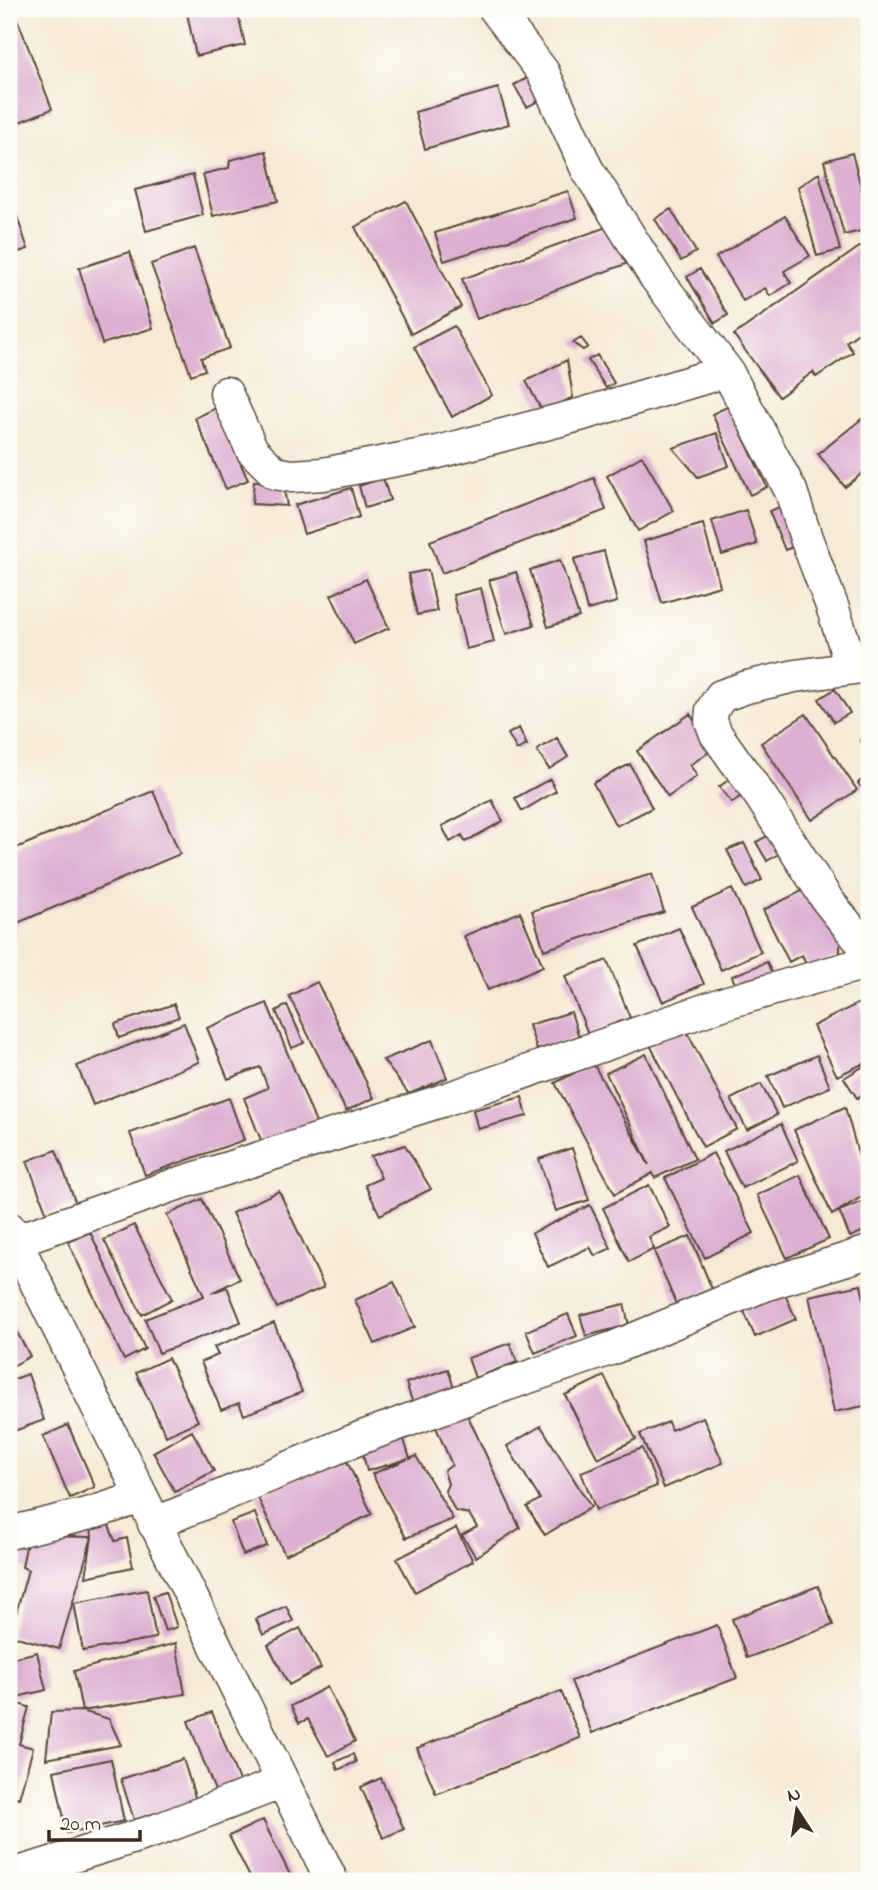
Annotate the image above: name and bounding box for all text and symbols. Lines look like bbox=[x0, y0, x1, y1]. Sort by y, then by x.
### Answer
north arrow bbox=[762, 1774, 832, 1844]
text: N bbox=[785, 1781, 803, 1810]
scale bar bbox=[49, 1799, 140, 1843]
text: 20 m bbox=[60, 1810, 101, 1840]

